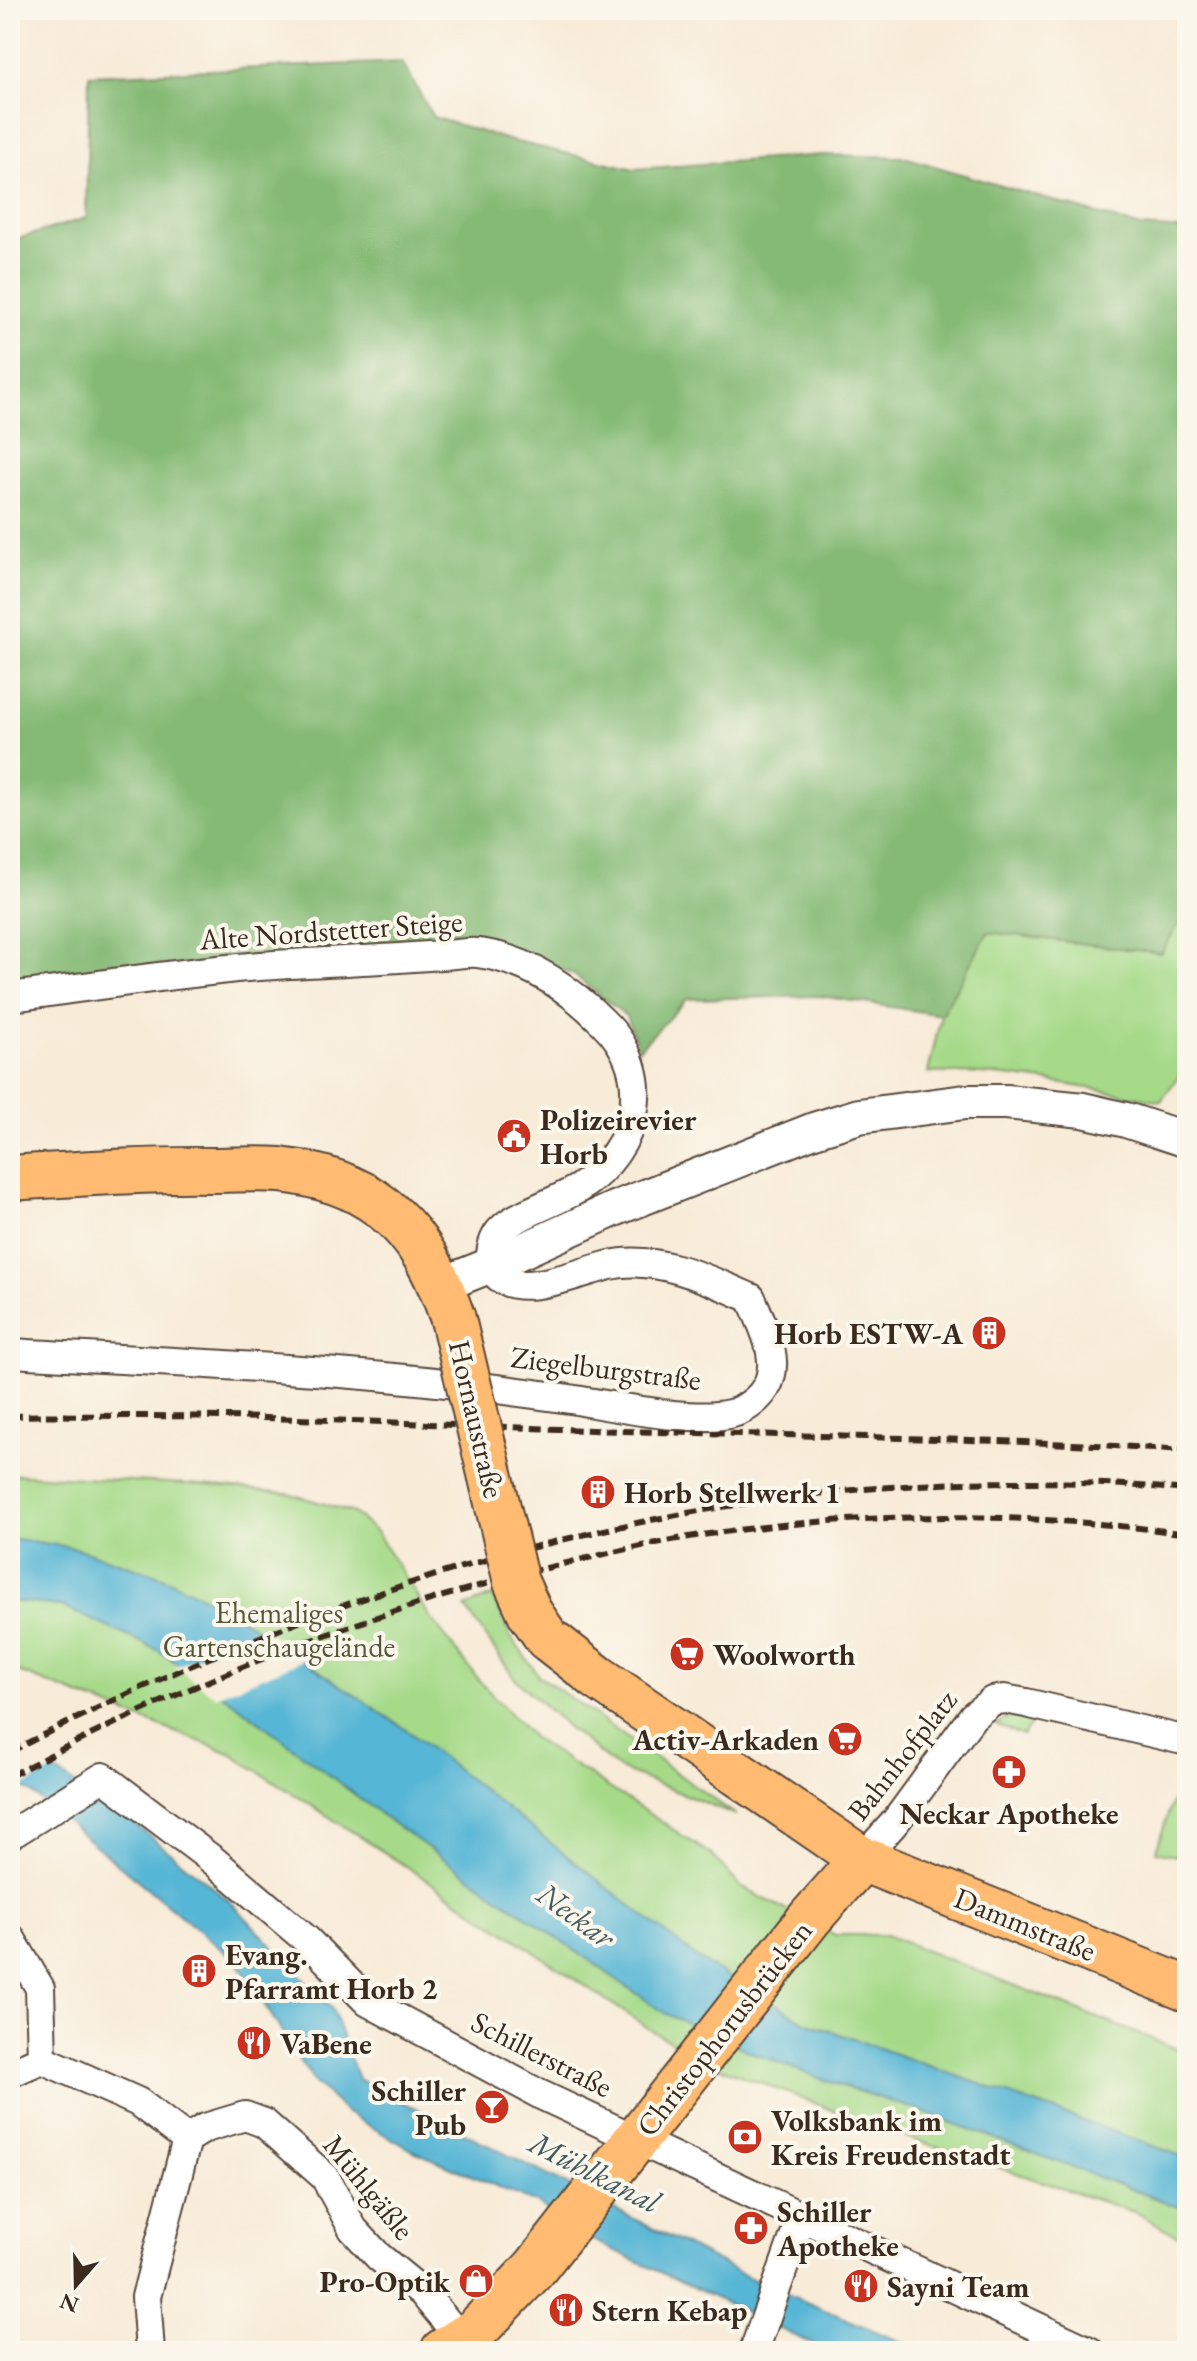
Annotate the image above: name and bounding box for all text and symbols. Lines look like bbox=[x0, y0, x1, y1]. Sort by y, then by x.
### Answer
street label: Alte Nordstetter Steige bbox=[197, 901, 464, 959]
place label: Polizeirevier Horb bbox=[540, 1100, 697, 1173]
public building icon: Polizeirevier Horb bbox=[495, 1117, 533, 1155]
place label: Horb ESTW-A bbox=[774, 1314, 963, 1353]
building icon: Horb ESTW-A bbox=[970, 1314, 1008, 1352]
street label: Hornaustraße bbox=[440, 1336, 514, 1502]
street label: Ziegelburgstraße bbox=[509, 1337, 703, 1399]
building icon: Horb Stellwerk 1 bbox=[579, 1473, 617, 1511]
place label: Horb Stellwerk 1 bbox=[624, 1473, 840, 1512]
park label: Ehemaliges Gartenschaugelände bbox=[163, 1593, 395, 1666]
supermarket icon: Woolworth bbox=[668, 1635, 706, 1673]
place label: Woolworth bbox=[713, 1635, 856, 1674]
street label: Bahnhofplatz bbox=[839, 1681, 966, 1828]
place label: Activ-Arkaden bbox=[631, 1720, 819, 1759]
supermarket icon: Activ-Arkaden bbox=[826, 1720, 864, 1758]
pharmacy icon: Neckar Apotheke bbox=[990, 1753, 1028, 1791]
place label: Neckar Apotheke bbox=[900, 1794, 1118, 1833]
water label: Neckar bbox=[528, 1872, 625, 1959]
street label: Dammstraße bbox=[949, 1878, 1101, 1970]
street label: Christophorusbrücken bbox=[627, 1912, 821, 2144]
place label: Evang. Pfarramt Horb 2 bbox=[225, 1935, 438, 2008]
building icon: Evang. Pfarramt Horb 2 bbox=[180, 1952, 218, 1990]
street label: Schillerstraße bbox=[465, 2002, 619, 2106]
restaurant icon: VaBene bbox=[235, 2024, 273, 2062]
place label: VaBene bbox=[280, 2024, 372, 2063]
place label: Schiller Pub bbox=[372, 2071, 467, 2144]
bar icon: Schiller Pub bbox=[473, 2088, 511, 2126]
place label: Volksbank im Kreis Freudenstadt bbox=[771, 2101, 1011, 2174]
bank icon: Volksbank im Kreis Freudenstadt bbox=[726, 2118, 764, 2156]
water label: Mühlkanal bbox=[521, 2120, 668, 2223]
street label: Mühlgäßle bbox=[315, 2126, 423, 2248]
place label: Schiller Apotheke bbox=[776, 2192, 899, 2265]
pharmacy icon: Schiller Apotheke bbox=[732, 2209, 770, 2247]
north arrow bbox=[36, 2245, 116, 2325]
place label: Pro-Optik bbox=[320, 2262, 451, 2301]
shop icon: Pro-Optik bbox=[457, 2262, 495, 2300]
restaurant icon: Sayni Team bbox=[842, 2267, 880, 2305]
place label: Sayni Team bbox=[887, 2267, 1029, 2306]
text: N bbox=[56, 2287, 83, 2320]
restaurant icon: Stern Kebap bbox=[547, 2291, 585, 2329]
place label: Stern Kebap bbox=[592, 2291, 747, 2330]

